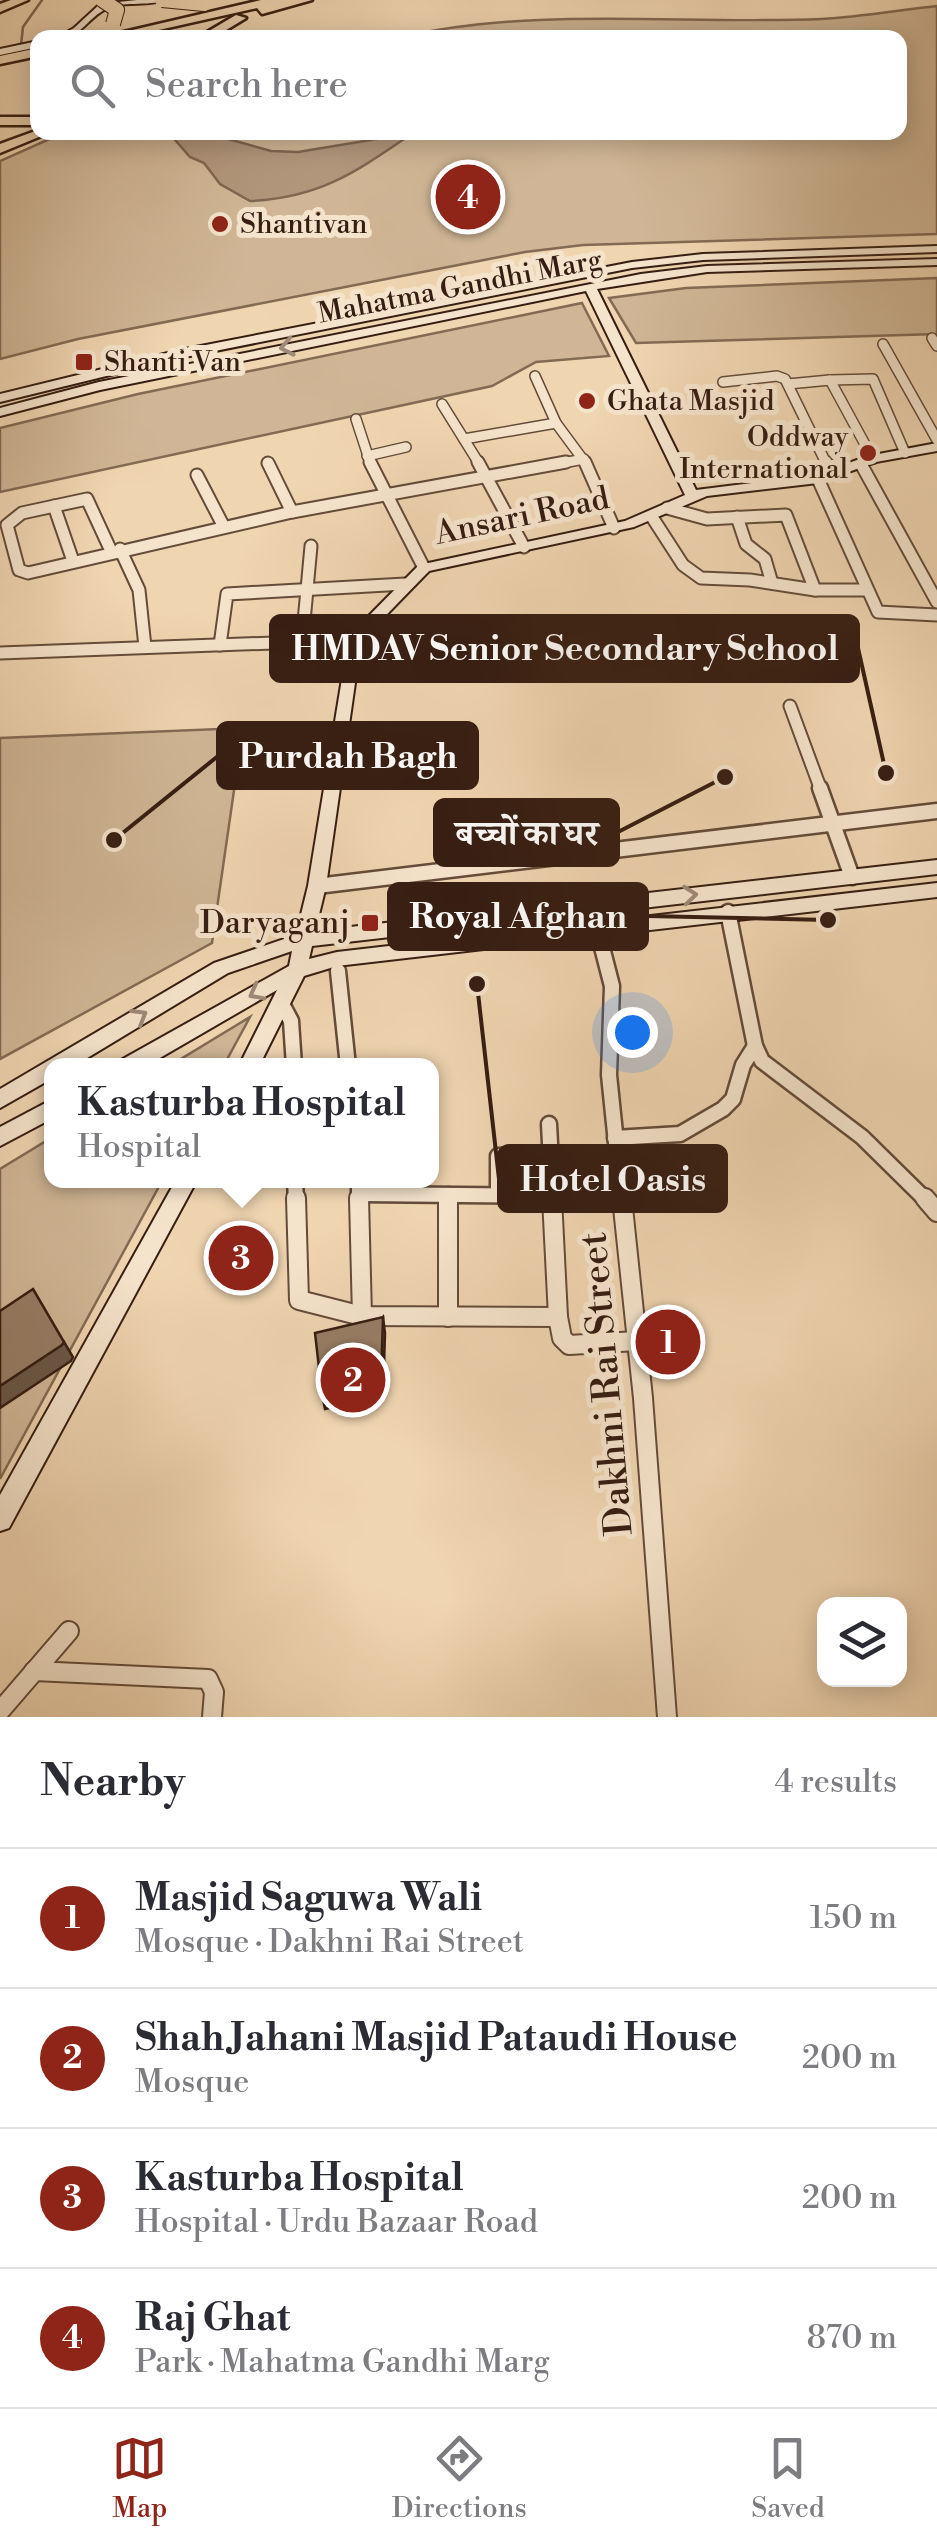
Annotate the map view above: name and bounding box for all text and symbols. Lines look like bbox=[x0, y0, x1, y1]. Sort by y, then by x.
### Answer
search box bbox=[30, 30, 907, 140]
icon: search bbox=[65, 58, 120, 113]
text: Search here bbox=[145, 62, 348, 109]
pin: 4 bbox=[436, 160, 500, 234]
place label: Shantivan bbox=[240, 207, 368, 242]
marker: Shantivan bbox=[209, 213, 231, 235]
street label: Mahatma Gandhi Marg bbox=[315, 242, 605, 332]
one-way arrow bbox=[279, 336, 296, 357]
place label: Shanti Van bbox=[104, 345, 241, 380]
marker: Shanti Van bbox=[73, 351, 95, 373]
place label: Ghata Masjid bbox=[607, 384, 774, 419]
marker: Ghata Masjid bbox=[576, 390, 598, 412]
place label: Oddway International bbox=[679, 420, 848, 487]
marker: Oddway International bbox=[857, 442, 879, 464]
street label: Ansari Road bbox=[430, 478, 613, 554]
callout: HMDAV Senior Secondary School bbox=[271, 616, 858, 681]
text: HMDAV Senior Secondary School bbox=[291, 628, 839, 671]
callout: Purdah Bagh bbox=[218, 723, 477, 788]
text: Purdah Bagh bbox=[239, 736, 458, 779]
callout: बच्चों का घर bbox=[435, 800, 618, 865]
text: बच्चों का घर bbox=[452, 813, 601, 856]
callout: Royal Afghan bbox=[389, 884, 647, 949]
one-way arrow bbox=[682, 885, 698, 906]
text: Royal Afghan bbox=[409, 896, 627, 939]
place label: Daryaganj bbox=[200, 903, 350, 943]
marker: Daryaganj bbox=[359, 912, 381, 934]
one-way arrow bbox=[248, 980, 266, 1000]
your location bbox=[607, 1007, 658, 1058]
one-way arrow bbox=[129, 1009, 147, 1028]
popup bbox=[44, 1058, 439, 1188]
text: Kasturba Hospital bbox=[77, 1080, 406, 1127]
text: Hospital bbox=[77, 1127, 201, 1167]
callout: Hotel Oasis bbox=[499, 1146, 726, 1211]
text: Hotel Oasis bbox=[520, 1159, 706, 1202]
pin: 3 bbox=[208, 1220, 274, 1296]
street label: Dakhni Rai Street bbox=[570, 1230, 644, 1538]
pin: 1 bbox=[636, 1304, 700, 1380]
pin: 2 bbox=[320, 1342, 386, 1418]
map controls bbox=[817, 1597, 907, 1687]
button: layers bbox=[817, 1597, 907, 1687]
text: Nearby bbox=[40, 1756, 185, 1809]
text: 4 results bbox=[775, 1762, 897, 1802]
text: Masjid Saguwa Wali bbox=[135, 1875, 482, 1922]
text: 1 bbox=[65, 1898, 80, 1938]
text: 150 m bbox=[810, 1898, 897, 1938]
text: Mosque · Dakhni Rai Street bbox=[135, 1922, 524, 1962]
text: Shah Jahani Masjid Pataudi House bbox=[135, 2015, 737, 2062]
text: 2 bbox=[62, 2038, 83, 2078]
text: 200 m bbox=[802, 2038, 897, 2078]
text: Mosque bbox=[135, 2062, 249, 2102]
text: Kasturba Hospital bbox=[135, 2155, 464, 2202]
text: 3 bbox=[63, 2178, 82, 2218]
text: 200 m bbox=[802, 2178, 897, 2218]
text: Hospital · Urdu Bazaar Road bbox=[135, 2202, 538, 2242]
text: Raj Ghat bbox=[135, 2295, 290, 2342]
text: 4 bbox=[62, 2318, 83, 2358]
text: 870 m bbox=[807, 2318, 897, 2358]
text: Park · Mahatma Gandhi Marg bbox=[135, 2342, 550, 2382]
tab: Map bbox=[112, 2431, 167, 2526]
tab: Directions bbox=[392, 2431, 527, 2526]
tab: Saved bbox=[751, 2431, 825, 2526]

